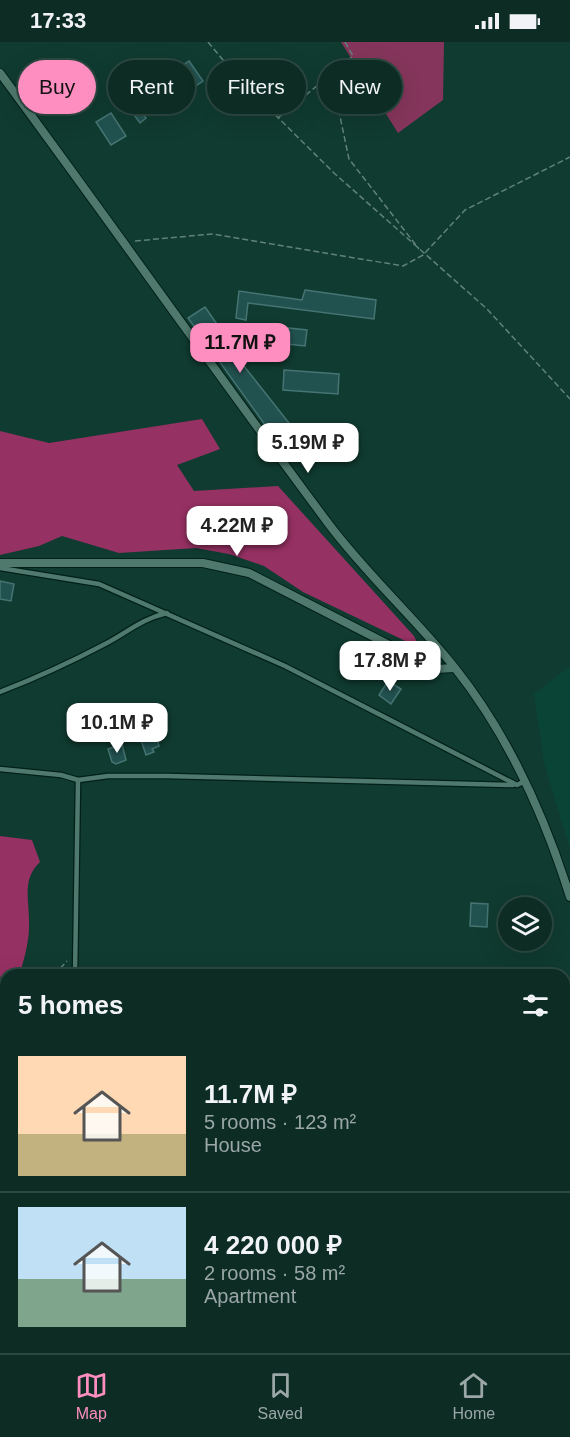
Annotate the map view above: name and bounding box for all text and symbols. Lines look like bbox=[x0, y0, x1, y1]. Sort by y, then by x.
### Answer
text: 17:33 bbox=[30, 8, 86, 33]
chip: Buy bbox=[18, 60, 96, 114]
chip: Rent bbox=[108, 60, 195, 114]
chip: Filters bbox=[207, 60, 306, 114]
chip: New bbox=[318, 60, 402, 114]
pin: 11.7M ₽ bbox=[185, 323, 295, 374]
text: 11.7M ₽ bbox=[204, 331, 276, 353]
pin: 5.19M ₽ bbox=[253, 423, 363, 474]
text: 5.19M ₽ bbox=[272, 431, 344, 453]
pin: 4.22M ₽ bbox=[182, 506, 292, 557]
text: 4.22M ₽ bbox=[201, 514, 273, 536]
pin: 17.8M ₽ bbox=[335, 641, 445, 692]
text: 17.8M ₽ bbox=[354, 649, 426, 671]
pin: 10.1M ₽ bbox=[62, 703, 172, 754]
text: 10.1M ₽ bbox=[81, 711, 153, 733]
map controls bbox=[498, 897, 552, 951]
button: layers bbox=[498, 897, 552, 951]
icon: filters bbox=[519, 989, 552, 1022]
text: 5 homes bbox=[18, 990, 124, 1020]
text: 11.7M ₽ bbox=[204, 1079, 297, 1109]
icon: home bbox=[66, 1080, 138, 1152]
text: 5 rooms · 123 m² bbox=[204, 1111, 356, 1133]
text: House bbox=[204, 1134, 262, 1156]
text: 4 220 000 ₽ bbox=[204, 1230, 342, 1260]
icon: home bbox=[66, 1231, 138, 1303]
text: 2 rooms · 58 m² bbox=[204, 1262, 345, 1284]
text: Apartment bbox=[204, 1285, 296, 1307]
tab: Map bbox=[75, 1369, 108, 1423]
tab: Saved bbox=[257, 1369, 303, 1423]
tab: Home bbox=[452, 1369, 495, 1423]

